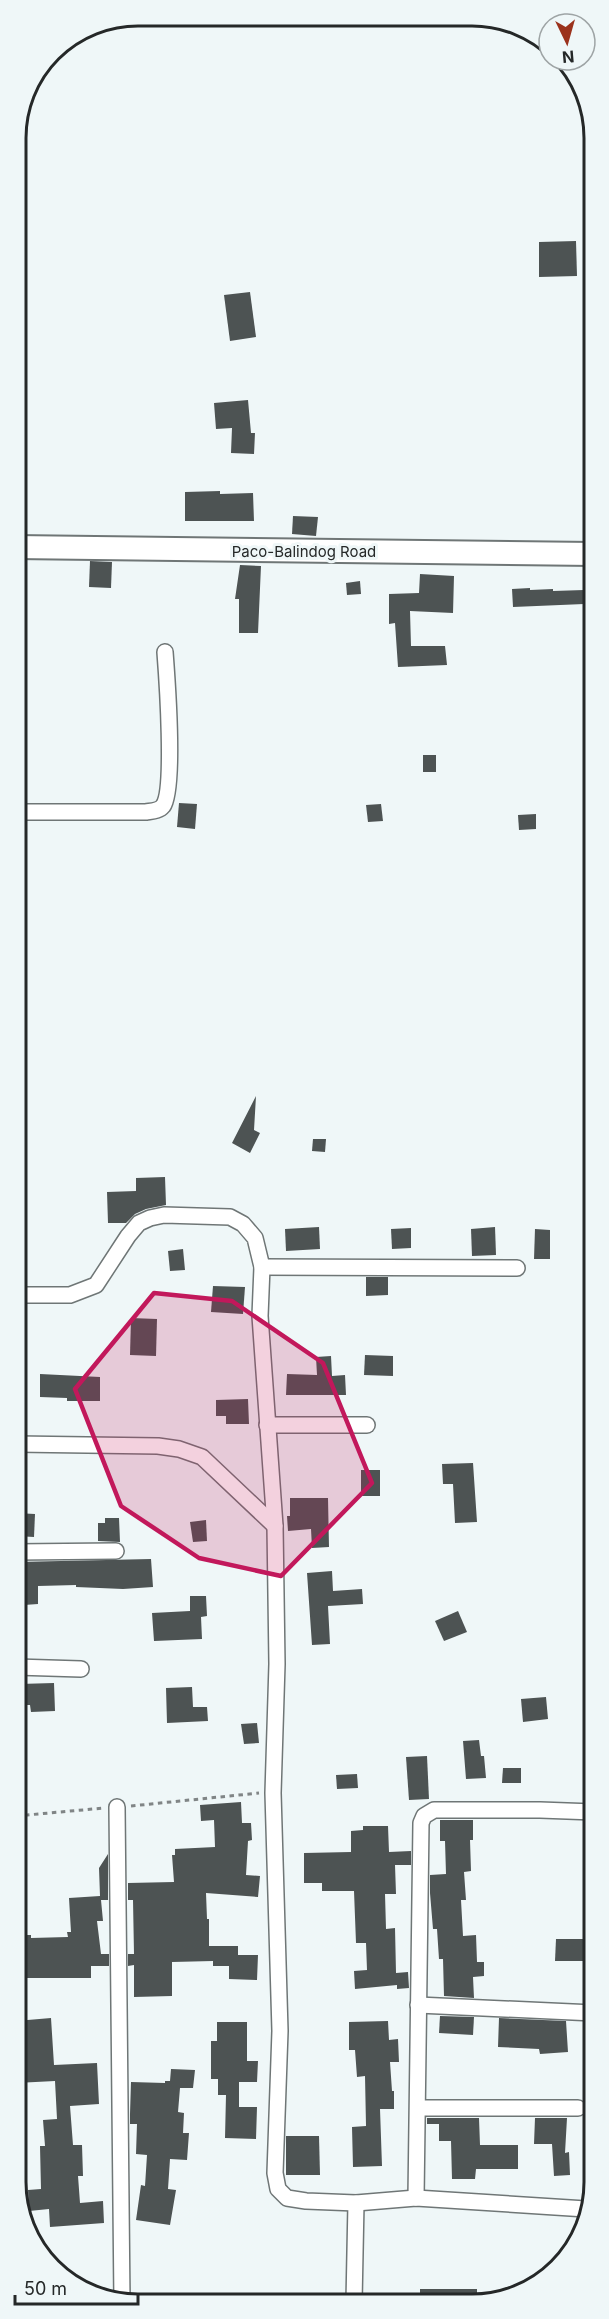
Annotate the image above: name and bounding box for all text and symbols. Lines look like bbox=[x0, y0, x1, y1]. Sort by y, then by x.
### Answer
north arrow bbox=[537, 12, 597, 72]
text: N bbox=[561, 46, 575, 67]
street label: Paco-Balindog Road bbox=[232, 542, 376, 561]
scale bar bbox=[15, 2268, 138, 2306]
text: 50 m bbox=[24, 2278, 67, 2299]

